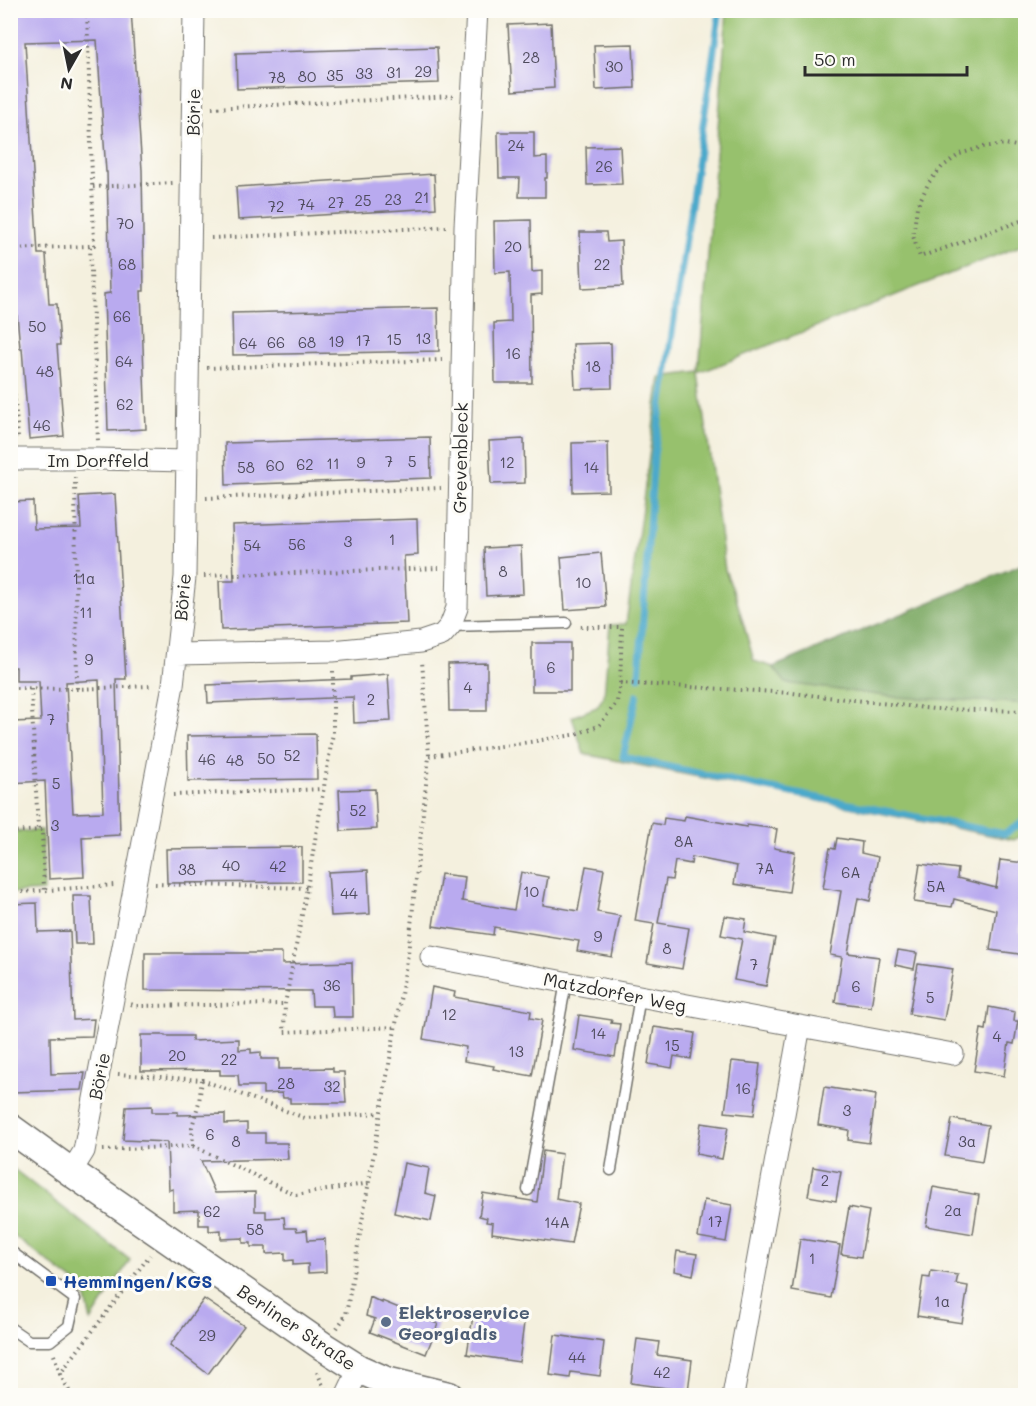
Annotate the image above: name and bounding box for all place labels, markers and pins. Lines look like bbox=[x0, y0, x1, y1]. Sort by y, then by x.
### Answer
place label: Hemmingen/KGS bbox=[63, 1269, 213, 1293]
marker: Hemmingen/KGS bbox=[44, 1274, 58, 1288]
place label: Elektroservice Georgiadis bbox=[398, 1300, 530, 1345]
marker: Elektroservice Georgiadis bbox=[379, 1315, 393, 1329]

